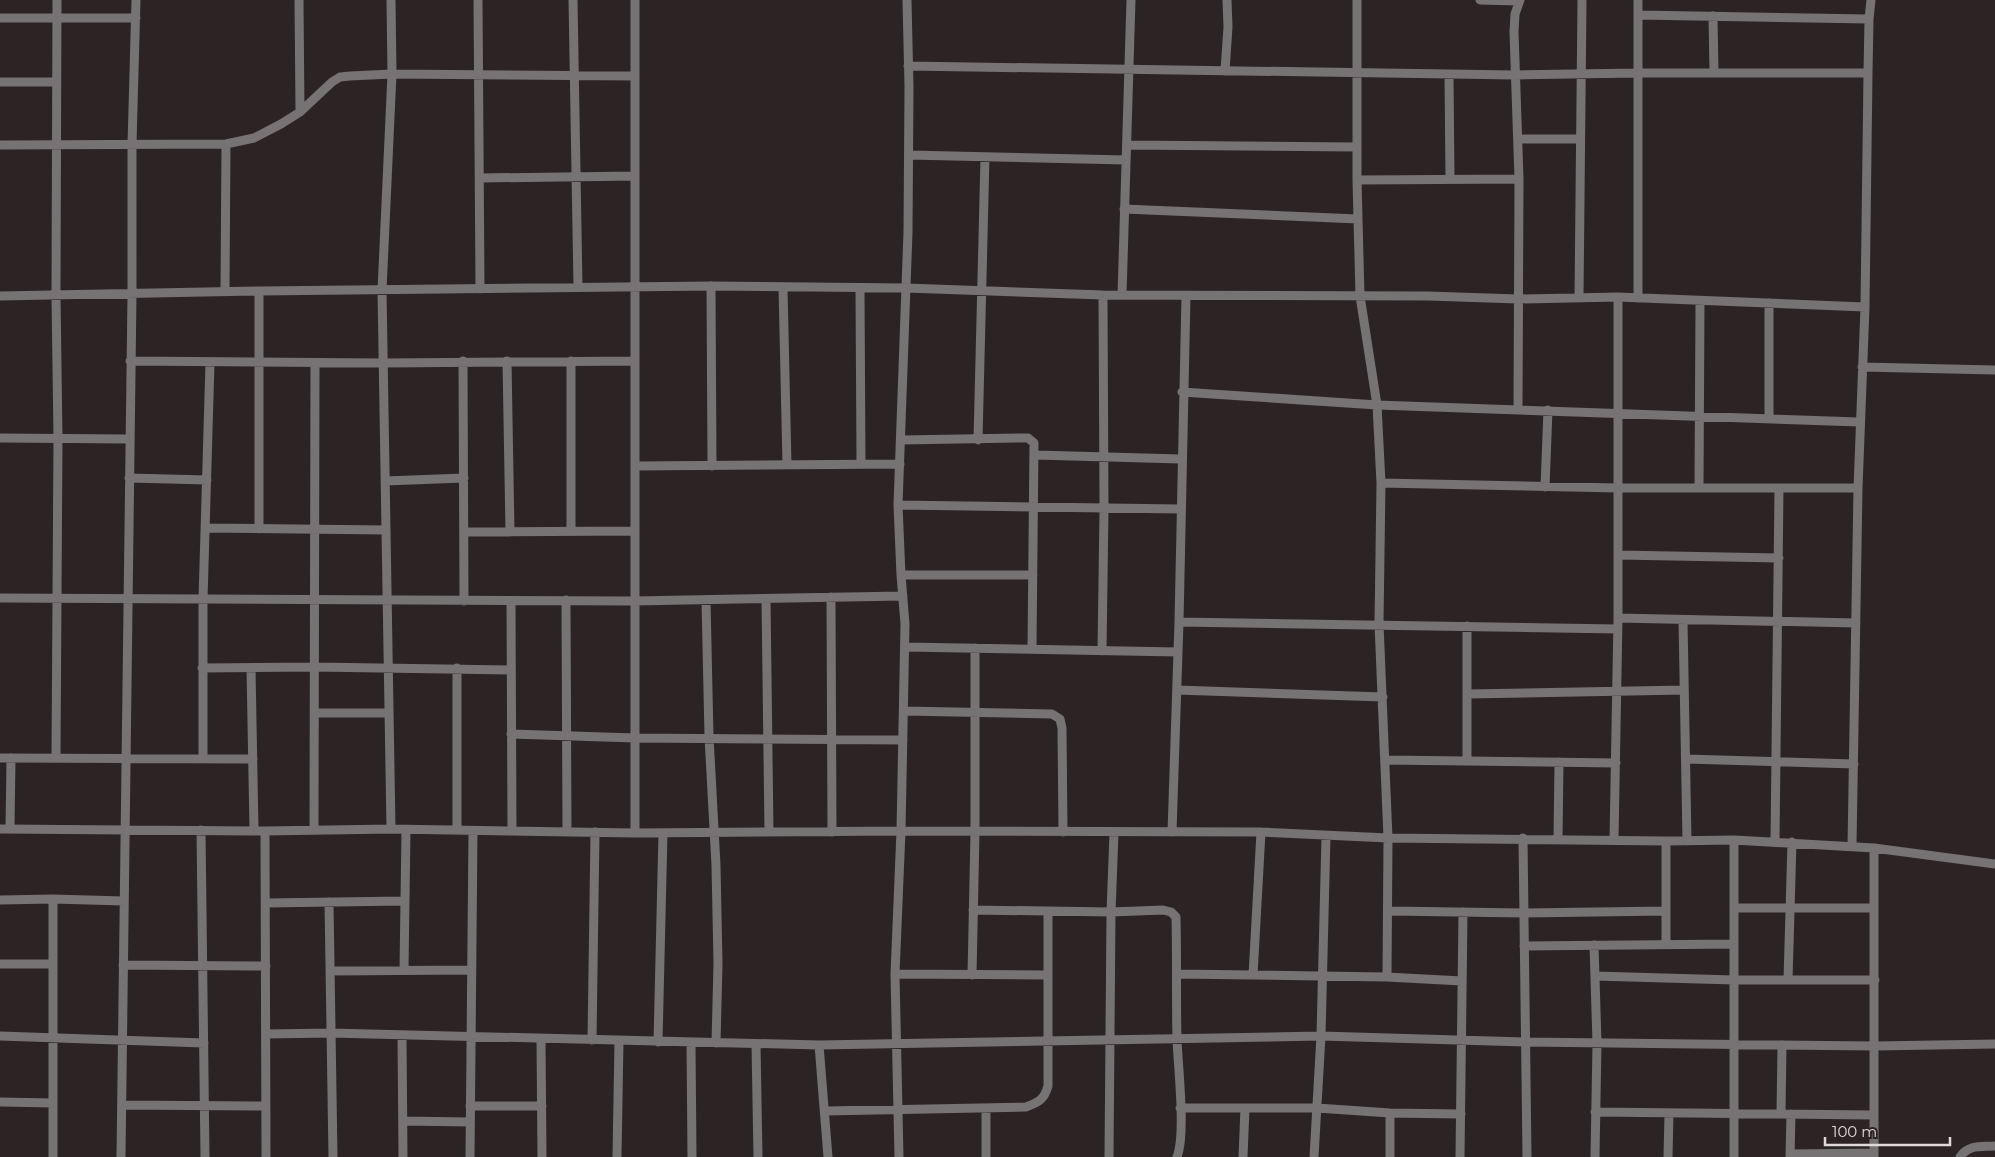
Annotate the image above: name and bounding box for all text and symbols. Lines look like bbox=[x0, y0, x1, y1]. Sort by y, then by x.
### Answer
scale bar bbox=[1825, 1114, 1950, 1146]
text: 100 m bbox=[1832, 1122, 1877, 1141]

